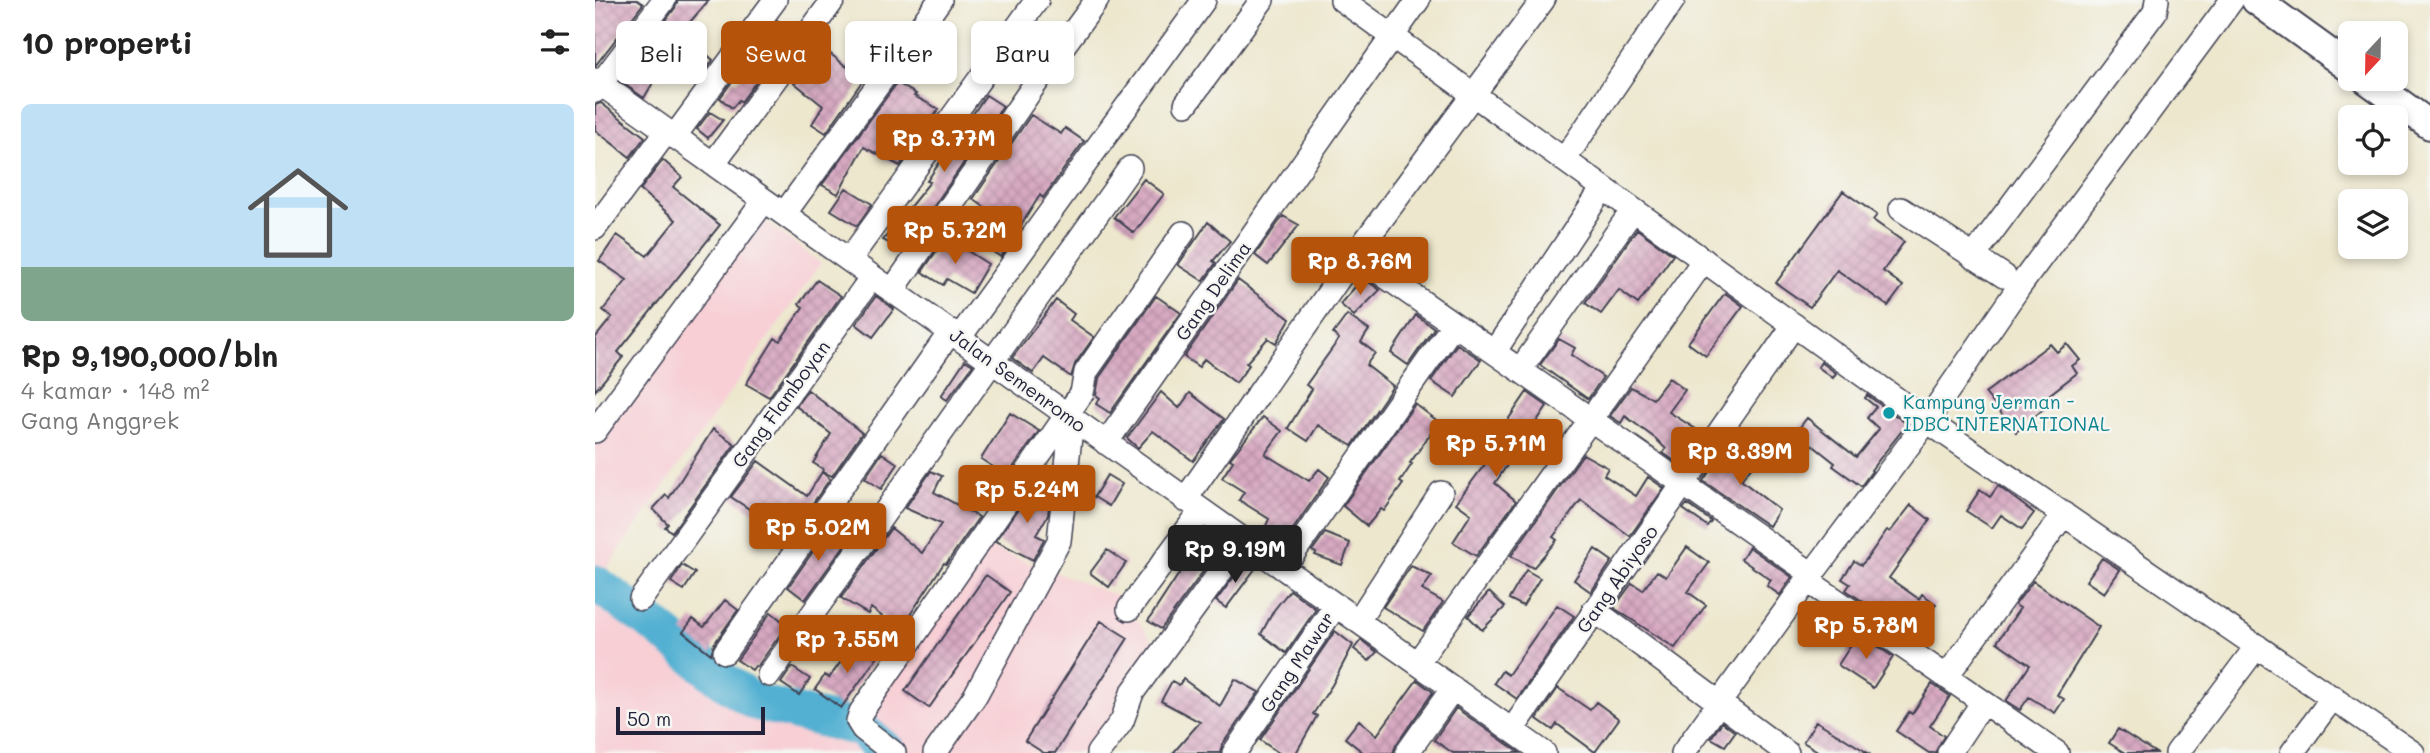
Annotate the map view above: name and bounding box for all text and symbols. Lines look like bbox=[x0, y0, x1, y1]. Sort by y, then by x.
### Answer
chip: Beli bbox=[616, 21, 707, 84]
chip: Sewa bbox=[721, 21, 831, 84]
chip: Filter bbox=[845, 21, 957, 84]
chip: Baru bbox=[971, 21, 1074, 84]
north arrow bbox=[2338, 21, 2408, 91]
map controls bbox=[2338, 21, 2408, 259]
text: 10 properti bbox=[21, 22, 193, 62]
icon: filters bbox=[536, 23, 574, 61]
button: locate bbox=[2338, 105, 2408, 175]
pin: Rp 3.77M bbox=[872, 114, 1016, 174]
text: Rp 3.77M bbox=[892, 122, 996, 152]
icon: home bbox=[235, 150, 361, 276]
button: layers bbox=[2338, 189, 2408, 259]
pin: Rp 5.72M bbox=[883, 206, 1027, 266]
text: Rp 5.72M bbox=[903, 214, 1007, 244]
street label: Gang Delima bbox=[1169, 236, 1256, 345]
pin: Rp 8.76M bbox=[1288, 238, 1432, 297]
text: Rp 8.76M bbox=[1307, 245, 1413, 275]
street label: Jalan Semenromo bbox=[945, 322, 1091, 437]
text: Rp 9,190,000/bln bbox=[21, 335, 278, 375]
street label: Gang Flamboyan bbox=[726, 335, 835, 472]
text: 4 kamar · 148 m² bbox=[21, 375, 209, 405]
place label: Kampung Jerman - IDBC INTERNATIONAL bbox=[1903, 389, 2110, 436]
text: Gang Anggrek bbox=[21, 405, 179, 435]
marker: Kampung Jerman - IDBC INTERNATIONAL bbox=[1881, 405, 1897, 421]
pin: Rp 5.71M bbox=[1424, 420, 1568, 479]
text: Rp 5.71M bbox=[1446, 427, 1546, 457]
pin: Rp 3.39M bbox=[1668, 428, 1812, 487]
text: Rp 3.39M bbox=[1687, 435, 1793, 465]
pin: Rp 5.24M bbox=[955, 466, 1099, 525]
text: Rp 5.24M bbox=[974, 473, 1080, 503]
pin: Rp 5.02M bbox=[746, 504, 890, 563]
text: Rp 5.02M bbox=[765, 511, 871, 541]
street label: Gang Abiyoso bbox=[1570, 520, 1663, 638]
pin: Rp 9.19M bbox=[1163, 526, 1307, 585]
text: Rp 9.19M bbox=[1184, 533, 1286, 563]
pin: Rp 5.78M bbox=[1794, 602, 1938, 661]
street label: Gang Mawar bbox=[1254, 606, 1340, 717]
text: Rp 5.78M bbox=[1814, 609, 1918, 639]
pin: Rp 7.55M bbox=[775, 616, 919, 675]
text: Rp 7.55M bbox=[795, 623, 899, 653]
scale bar bbox=[616, 704, 765, 736]
text: 50 m bbox=[627, 706, 671, 731]

